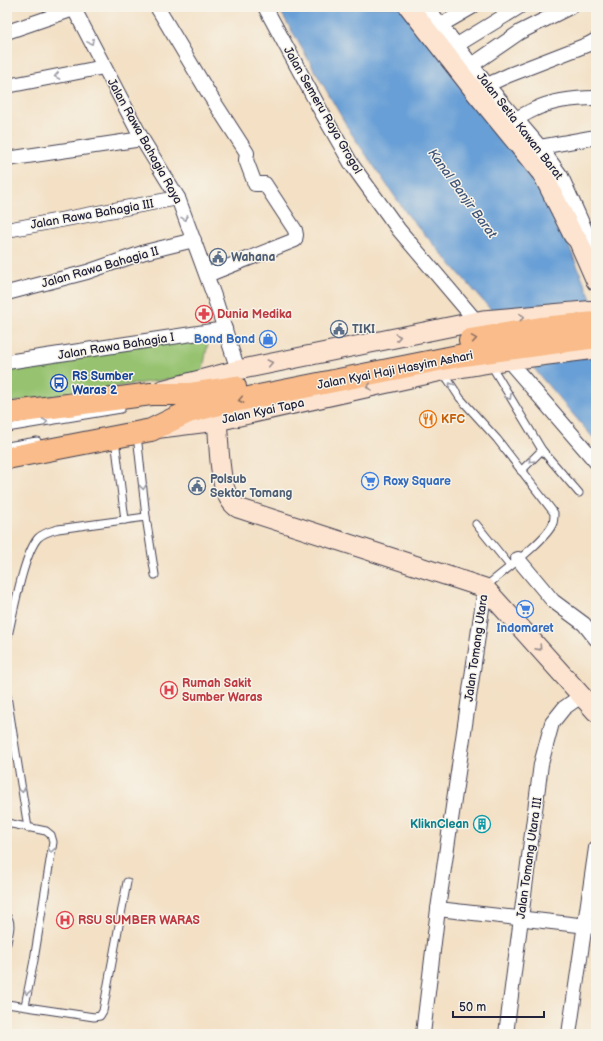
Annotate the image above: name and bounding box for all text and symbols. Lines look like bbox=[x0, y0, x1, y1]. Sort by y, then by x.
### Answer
one-way arrow bbox=[87, 37, 94, 45]
street label: Jalan Semeru Raya Grogol bbox=[280, 44, 365, 177]
street label: Jalan Setia Kawan Barat bbox=[473, 70, 566, 183]
one-way arrow bbox=[54, 72, 60, 80]
street label: Jalan Rawa Bahagia Raya bbox=[104, 76, 185, 207]
water label: Kanal Banjir Barat bbox=[424, 146, 501, 242]
street label: Jalan Rawa Bahagia III bbox=[29, 196, 155, 233]
one-way arrow bbox=[181, 214, 189, 221]
street label: Jalan Rawa Bahagia II bbox=[40, 243, 161, 291]
public building icon: Wahana bbox=[208, 247, 228, 267]
place label: Wahana bbox=[231, 250, 276, 265]
pharmacy icon: Dunia Medika bbox=[194, 304, 214, 324]
place label: Dunia Medika bbox=[217, 307, 292, 322]
one-way arrow bbox=[519, 312, 525, 321]
public building icon: TIKI bbox=[329, 319, 349, 339]
place label: TIKI bbox=[352, 322, 375, 337]
shop icon: Bond Bond bbox=[258, 329, 278, 349]
street label: Jalan Rawa Bahagia I bbox=[57, 330, 176, 363]
place label: Bond Bond bbox=[194, 332, 255, 347]
one-way arrow bbox=[395, 334, 401, 342]
one-way arrow bbox=[471, 335, 478, 344]
street label: Jalan Kyai Haji Hasyim Ashari bbox=[316, 348, 475, 393]
one-way arrow bbox=[267, 359, 273, 368]
place label: RS Sumber Waras 2 bbox=[72, 369, 134, 398]
bus stop icon: RS Sumber Waras 2 bbox=[49, 373, 69, 393]
one-way arrow bbox=[448, 382, 456, 389]
one-way arrow bbox=[366, 383, 372, 391]
one-way arrow bbox=[505, 393, 512, 400]
street label: Jalan Kyai Tapa bbox=[221, 395, 306, 428]
one-way arrow bbox=[238, 395, 244, 404]
restaurant icon: KFC bbox=[418, 409, 438, 429]
place label: KFC bbox=[441, 412, 465, 427]
one-way arrow bbox=[42, 418, 49, 426]
one-way arrow bbox=[528, 455, 536, 463]
supermarket icon: Roxy Square bbox=[360, 471, 380, 491]
place label: Polsub Sektor Tomang bbox=[210, 472, 293, 501]
place label: Roxy Square bbox=[383, 474, 451, 489]
public building icon: Polsub Sektor Tomang bbox=[187, 476, 207, 496]
one-way arrow bbox=[138, 484, 147, 490]
street label: Jalan Tomang Utara bbox=[462, 593, 491, 703]
supermarket icon: Indomaret bbox=[515, 599, 535, 619]
place label: Indomaret bbox=[496, 621, 554, 636]
one-way arrow bbox=[534, 643, 542, 651]
place label: Rumah Sakit Sumber Waras bbox=[182, 676, 263, 705]
hospital icon: Rumah Sakit Sumber Waras bbox=[159, 680, 179, 700]
one-way arrow bbox=[17, 787, 26, 793]
street label: Jalan Tomang Utara III bbox=[514, 796, 545, 920]
building icon: KliknClean bbox=[472, 814, 492, 834]
place label: KliknClean bbox=[410, 817, 469, 832]
one-way arrow bbox=[48, 846, 56, 853]
hospital icon: RSU SUMBER WARAS bbox=[55, 910, 75, 930]
place label: RSU SUMBER WARAS bbox=[78, 913, 200, 928]
one-way arrow bbox=[24, 989, 32, 995]
scale bar bbox=[453, 993, 544, 1019]
text: 50 m bbox=[459, 1000, 486, 1015]

